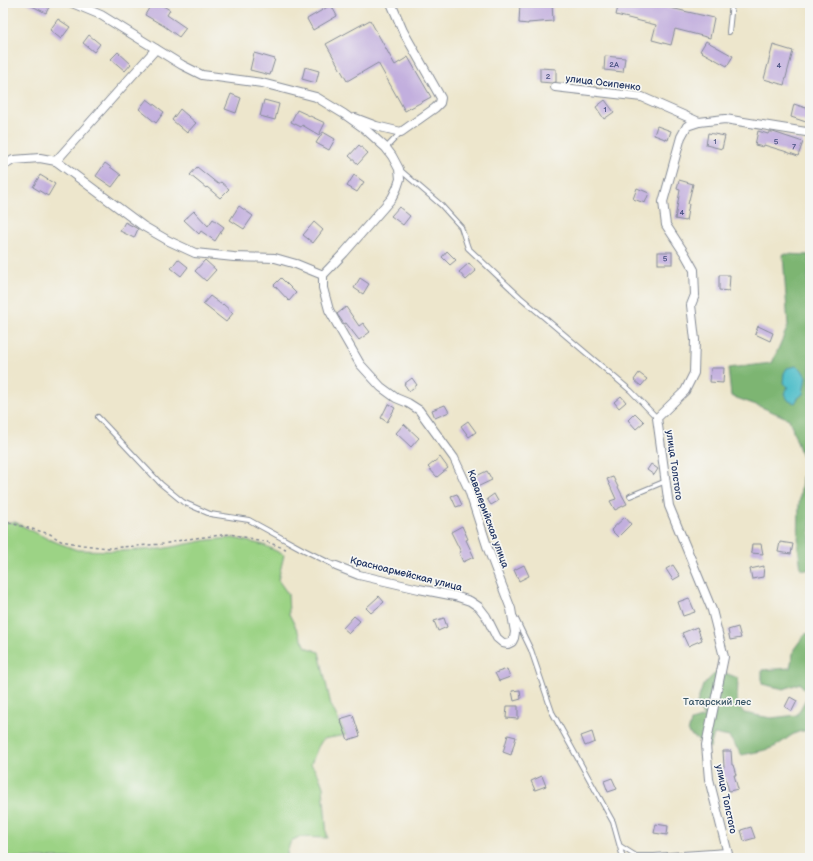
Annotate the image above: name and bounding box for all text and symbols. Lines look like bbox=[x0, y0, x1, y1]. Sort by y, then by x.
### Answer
house number: 2А bbox=[609, 60, 619, 69]
house number: 4 bbox=[777, 61, 782, 70]
house number: 2 bbox=[546, 72, 551, 81]
street label: улица Осипенко bbox=[565, 72, 641, 94]
house number: 1 bbox=[603, 105, 607, 114]
house number: 1 bbox=[713, 137, 717, 146]
house number: 5 bbox=[774, 137, 779, 146]
house number: 7 bbox=[792, 142, 796, 151]
house number: 4 bbox=[680, 208, 685, 217]
house number: 5 bbox=[663, 254, 668, 263]
street label: улица Толстого bbox=[663, 429, 685, 501]
street label: Кавалерийская улица bbox=[465, 468, 511, 570]
street label: Красноармейская улица bbox=[349, 554, 463, 594]
park label: Татарский лес bbox=[683, 696, 751, 708]
street label: улица Толстого bbox=[713, 763, 739, 835]

